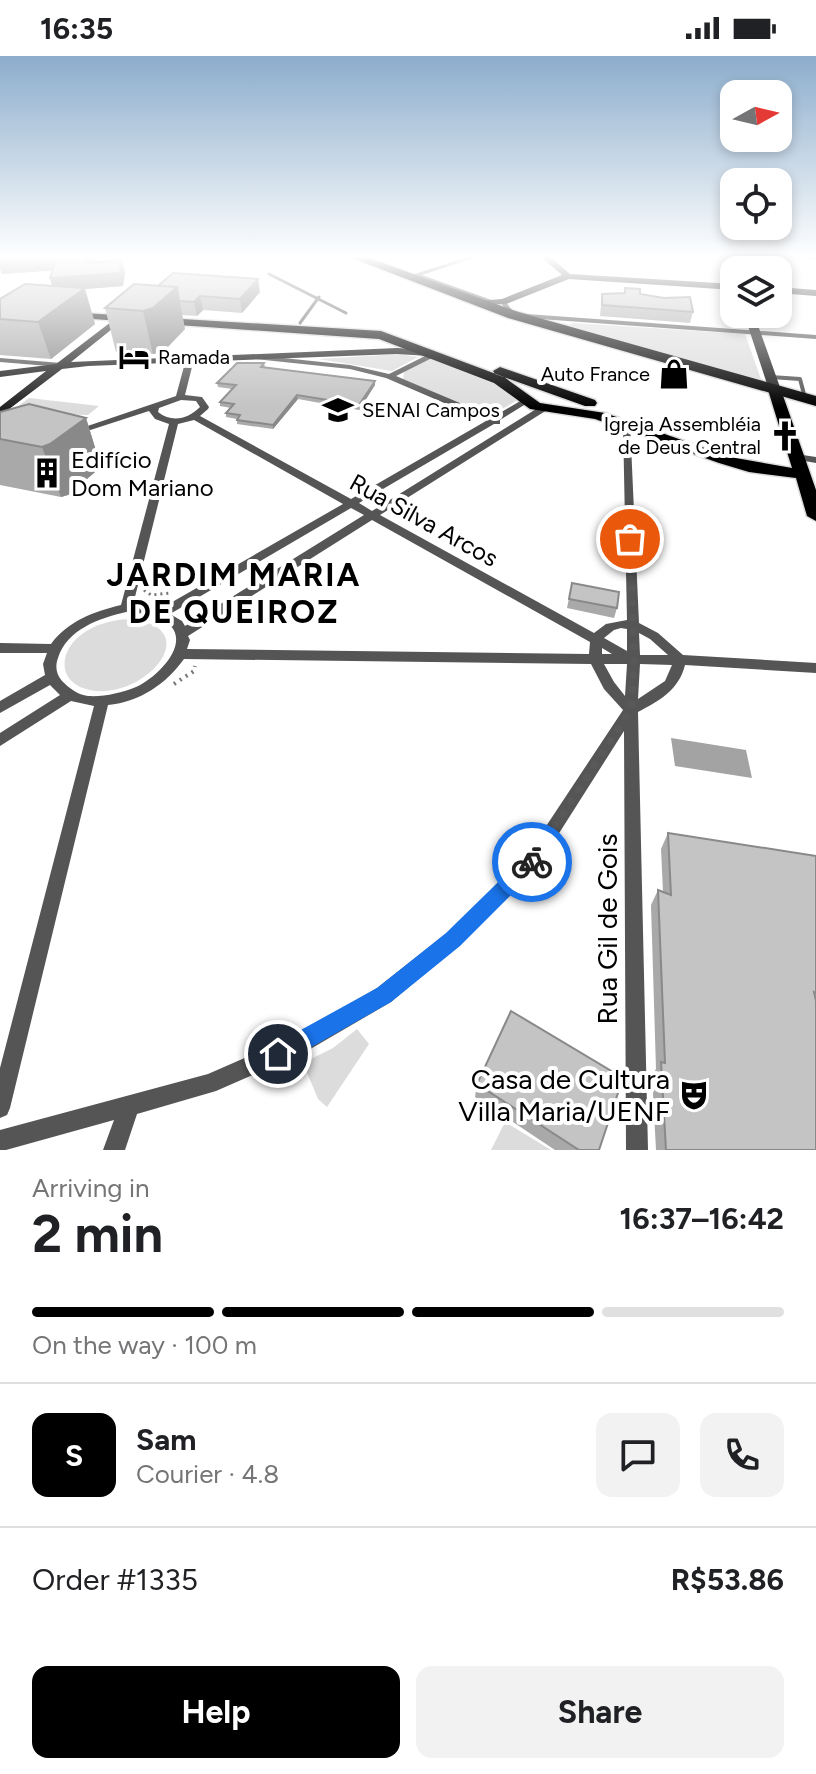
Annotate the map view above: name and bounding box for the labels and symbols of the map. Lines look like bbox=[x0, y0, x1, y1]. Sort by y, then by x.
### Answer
north arrow bbox=[720, 80, 792, 152]
hotel icon: Ramada bbox=[117, 340, 151, 374]
place label: Ramada bbox=[158, 345, 230, 369]
shop icon: Auto France bbox=[657, 357, 691, 391]
place label: Auto France bbox=[541, 362, 650, 386]
school or university icon: SENAI Campos bbox=[321, 393, 355, 427]
place label: SENAI Campos bbox=[362, 398, 500, 422]
place label: Igreja Assembléia de Deus Central bbox=[604, 412, 761, 459]
church icon: Igreja Assembléia de Deus Central bbox=[768, 419, 802, 453]
place label: Edifício Dom Mariano bbox=[71, 445, 214, 502]
building icon: Edifício Dom Mariano bbox=[30, 456, 64, 490]
street label: Rua Silva Arcos bbox=[345, 467, 503, 573]
pin bbox=[596, 505, 664, 573]
district label: JARDIM MARIA DE QUEIROZ bbox=[107, 556, 361, 631]
courier bbox=[492, 822, 572, 902]
street label: Rua Gil de Gois bbox=[590, 834, 624, 1024]
pin bbox=[244, 1020, 312, 1088]
place label: Casa de Cultura Villa Maria/UENF bbox=[458, 1062, 670, 1128]
theatre icon: Casa de Cultura Villa Maria/UENF bbox=[677, 1078, 711, 1112]

